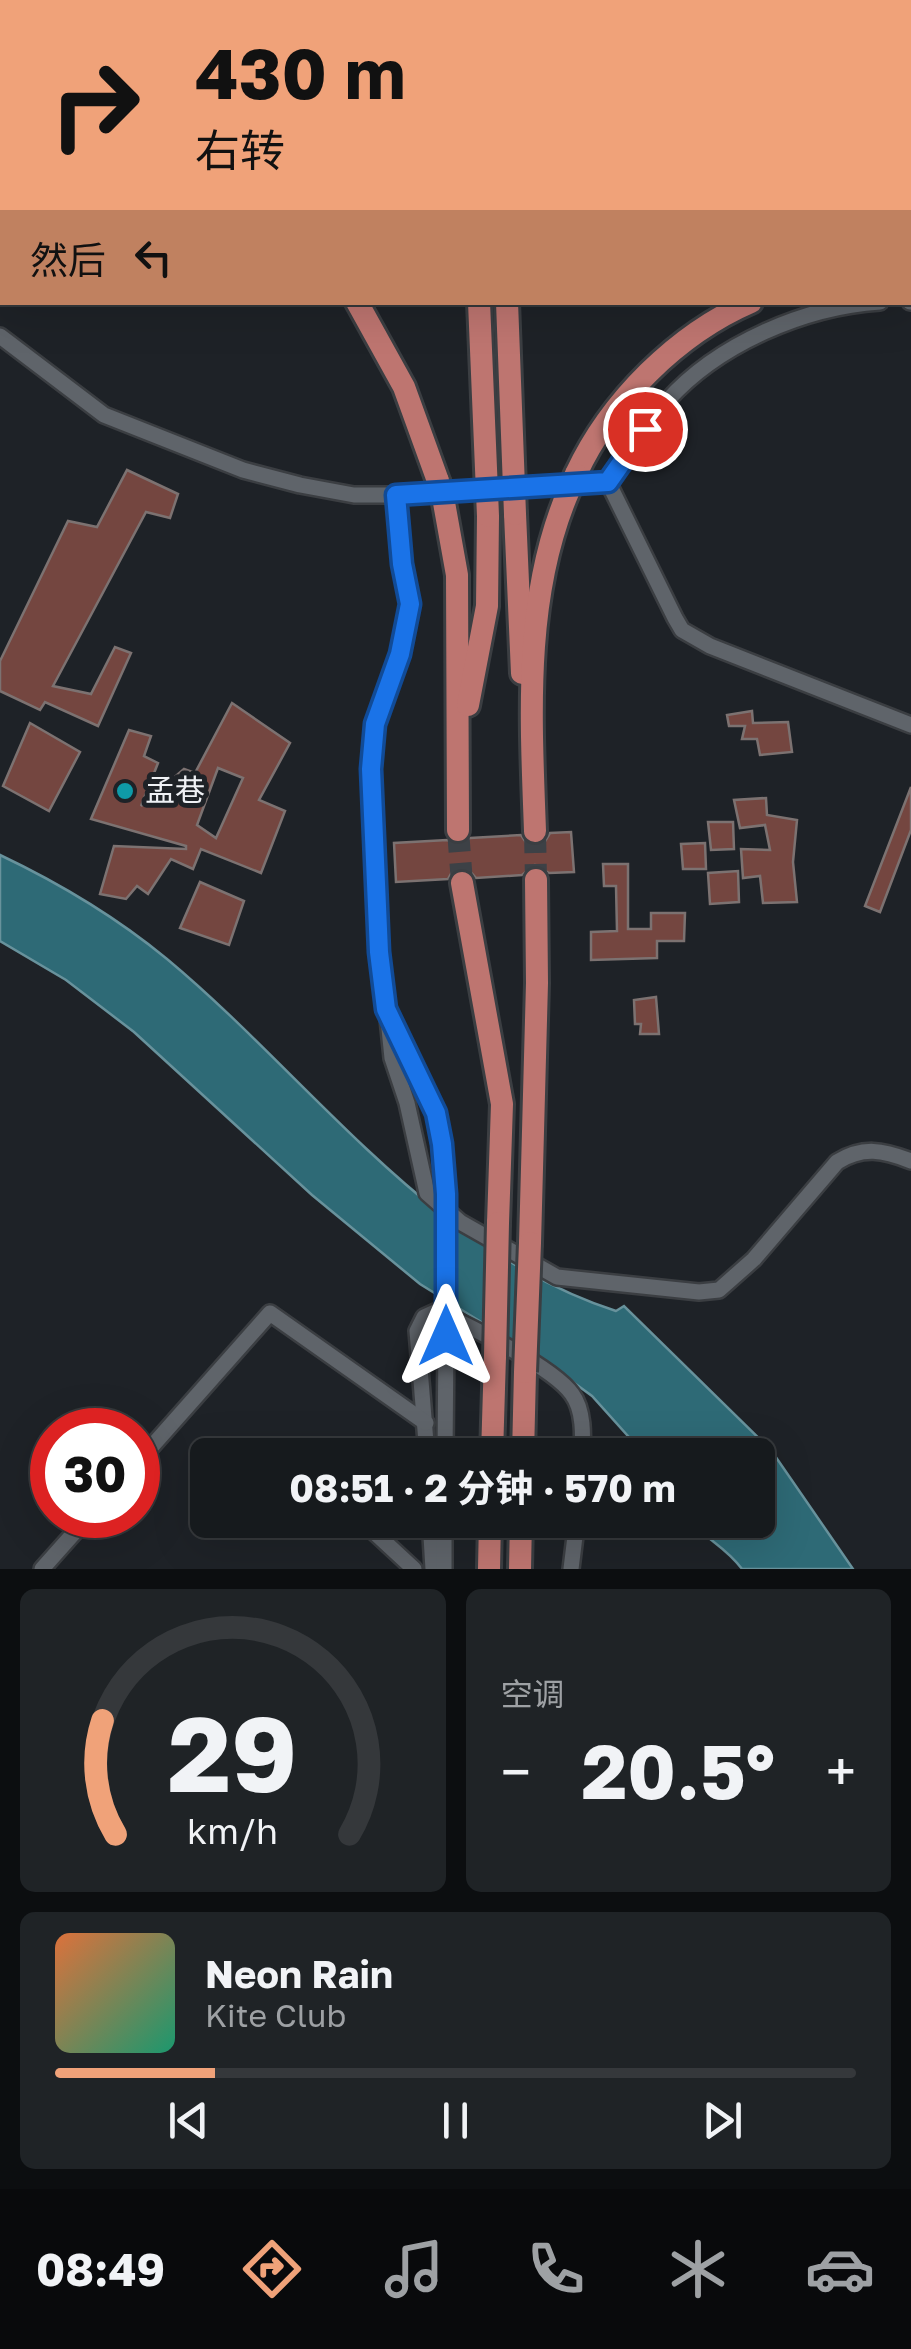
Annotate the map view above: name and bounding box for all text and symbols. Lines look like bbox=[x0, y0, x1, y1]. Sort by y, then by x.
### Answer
text: 430 m bbox=[195, 30, 406, 114]
icon: right bbox=[30, 40, 160, 170]
text: 右转 bbox=[195, 123, 285, 177]
icon: left bbox=[126, 230, 181, 285]
text: 然后 bbox=[30, 237, 106, 282]
pin bbox=[603, 387, 688, 472]
icon: arrive bbox=[618, 402, 673, 457]
place label: 孟巷 bbox=[145, 772, 205, 808]
marker: 孟巷 bbox=[114, 780, 136, 802]
position arrow bbox=[394, 1284, 498, 1388]
speed limit sign: 30 bbox=[30, 1408, 160, 1538]
text: 08:51 · 2 分钟 · 570 m bbox=[289, 1465, 676, 1510]
text: 空调 bbox=[501, 1675, 565, 1713]
text: 29 bbox=[168, 1690, 297, 1815]
text: 20.5° bbox=[581, 1725, 775, 1816]
text: − bbox=[501, 1738, 531, 1804]
text: + bbox=[826, 1738, 856, 1804]
text: km/h bbox=[187, 1809, 278, 1852]
text: Neon Rain bbox=[205, 1951, 393, 1996]
text: Kite Club bbox=[205, 1996, 346, 2034]
icon: previous bbox=[161, 2093, 216, 2148]
icon: pause bbox=[428, 2093, 483, 2148]
icon: next bbox=[695, 2093, 750, 2148]
icon: directions bbox=[237, 2234, 307, 2304]
icon: music bbox=[379, 2234, 449, 2304]
icon: phone bbox=[521, 2234, 591, 2304]
icon: climate bbox=[663, 2234, 733, 2304]
icon: car bbox=[805, 2234, 875, 2304]
text: 08:49 bbox=[36, 2242, 165, 2296]

